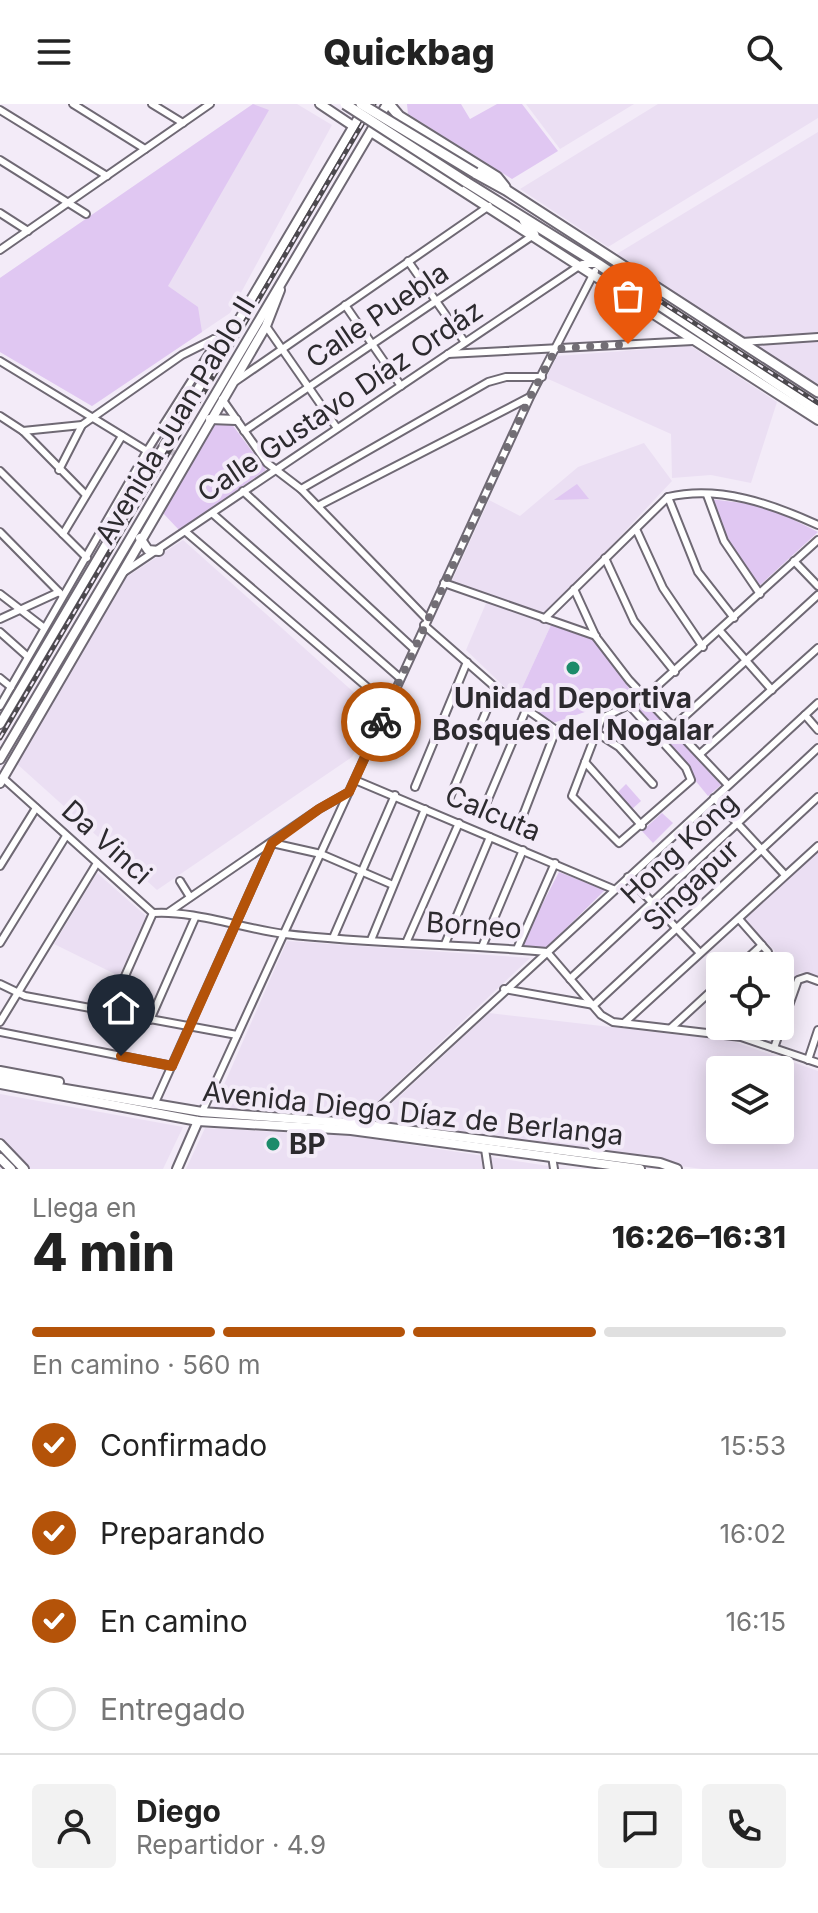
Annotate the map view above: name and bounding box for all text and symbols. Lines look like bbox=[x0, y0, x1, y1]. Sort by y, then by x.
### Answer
icon: menu bbox=[32, 30, 76, 74]
text: Quickbag bbox=[323, 30, 495, 74]
icon: search bbox=[742, 30, 786, 74]
street label: Calle Puebla bbox=[299, 255, 455, 375]
pin bbox=[594, 262, 662, 344]
icon: bag bbox=[606, 274, 650, 318]
street label: Avenida Juan Pablo II bbox=[88, 290, 262, 550]
street label: Calle Gustavo Díaz Ordáz bbox=[191, 293, 489, 509]
marker: Unidad Deportiva Bosques del Nogalar bbox=[564, 659, 582, 677]
place label: Unidad Deportiva Bosques del Nogalar bbox=[432, 681, 714, 747]
courier bbox=[341, 682, 421, 762]
icon: bike bbox=[359, 700, 403, 744]
street label: Calcuta bbox=[440, 778, 546, 848]
street label: Hong Kong bbox=[614, 785, 744, 911]
street label: Da Vinci bbox=[55, 793, 159, 891]
street label: Singapur bbox=[636, 832, 746, 938]
street label: Borneo bbox=[425, 905, 523, 945]
map controls bbox=[706, 952, 794, 1144]
button: locate bbox=[706, 952, 794, 1040]
pin bbox=[87, 974, 155, 1056]
icon: home bbox=[99, 986, 143, 1030]
button: layers bbox=[706, 1056, 794, 1144]
street label: Avenida Diego Díaz de Berlanga bbox=[201, 1074, 625, 1152]
place label: BP bbox=[289, 1127, 326, 1161]
marker: BP bbox=[264, 1135, 282, 1153]
text: Llega en bbox=[32, 1192, 137, 1223]
text: 16:26–16:31 bbox=[612, 1219, 786, 1255]
text: 4 min bbox=[32, 1221, 175, 1284]
text: En camino · 560 m bbox=[32, 1349, 261, 1380]
icon: check bbox=[32, 1423, 76, 1467]
text: Confirmado bbox=[100, 1427, 267, 1463]
text: 15:53 bbox=[720, 1430, 786, 1461]
icon: check bbox=[32, 1511, 76, 1555]
text: Preparando bbox=[100, 1515, 265, 1551]
text: 16:02 bbox=[720, 1518, 786, 1549]
icon: check bbox=[32, 1599, 76, 1643]
text: En camino bbox=[100, 1603, 248, 1639]
text: 16:15 bbox=[725, 1606, 786, 1637]
text: Entregado bbox=[100, 1691, 245, 1727]
button: person bbox=[32, 1784, 116, 1868]
button: chat bbox=[598, 1784, 682, 1868]
button: phone bbox=[702, 1784, 786, 1868]
text: Diego bbox=[136, 1793, 221, 1829]
text: Repartidor · 4.9 bbox=[136, 1829, 326, 1860]

